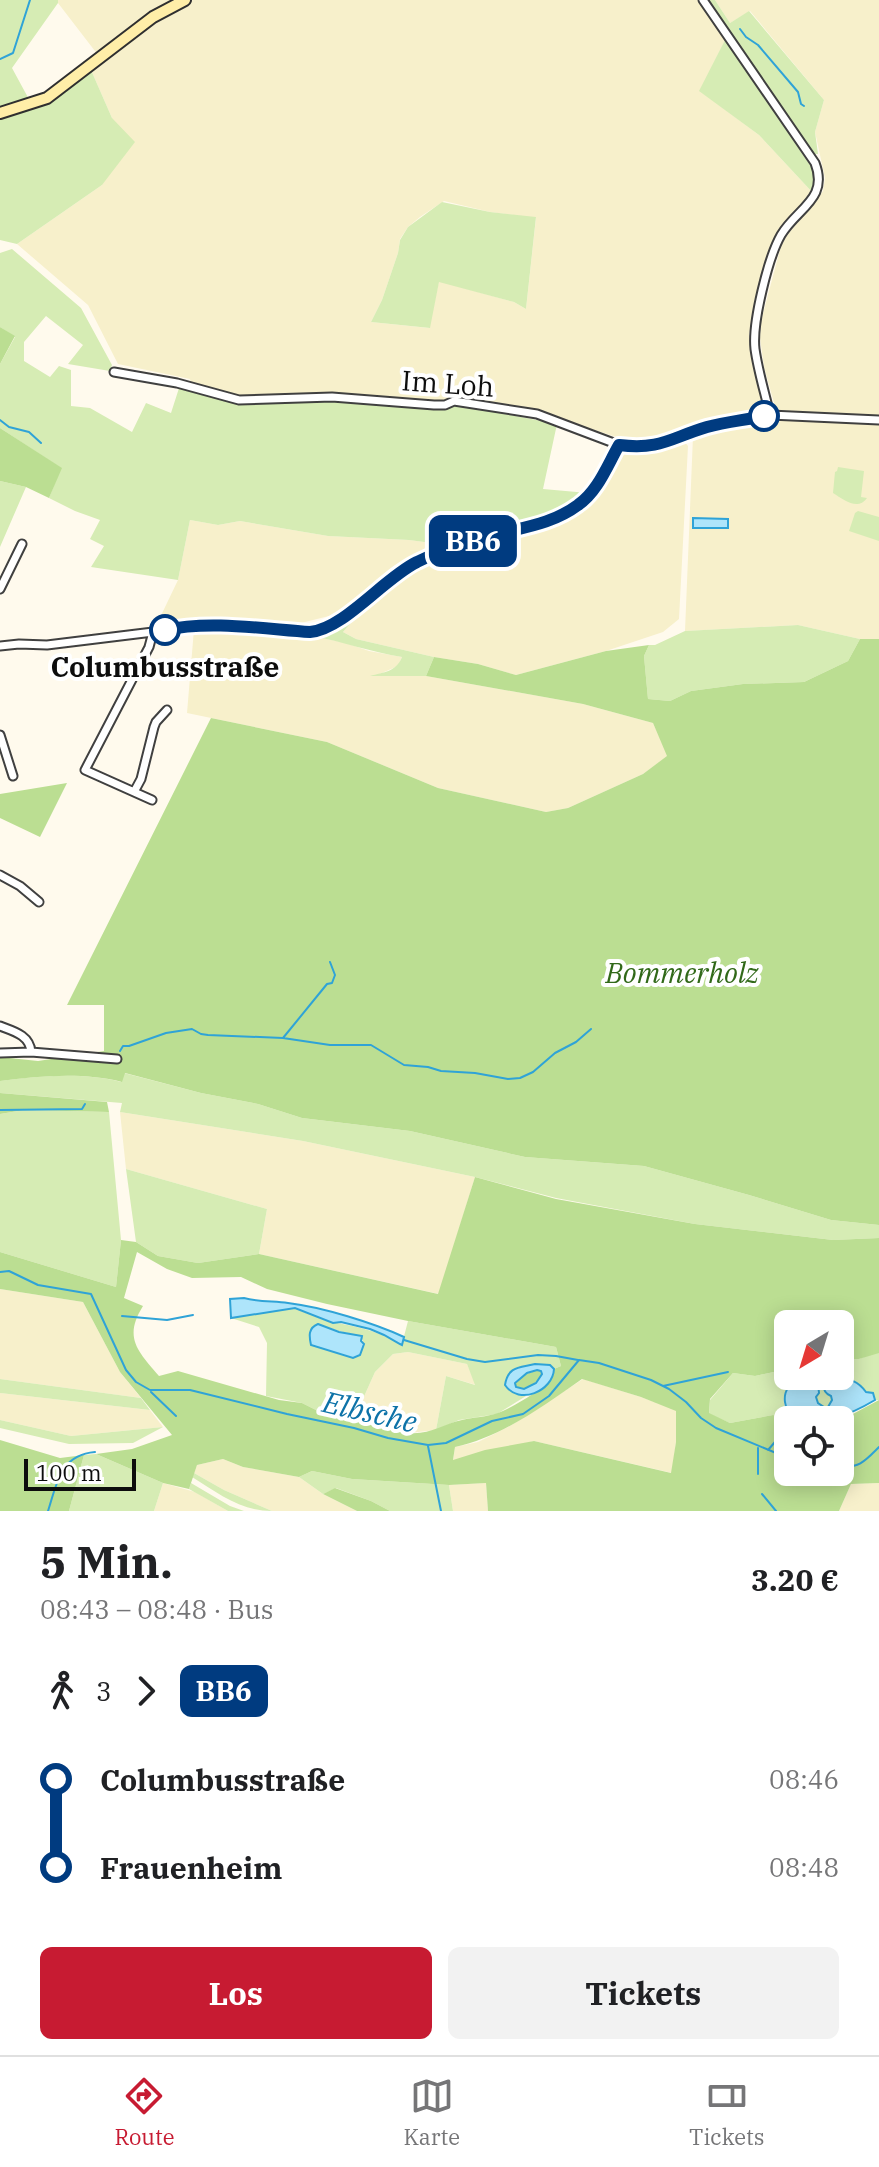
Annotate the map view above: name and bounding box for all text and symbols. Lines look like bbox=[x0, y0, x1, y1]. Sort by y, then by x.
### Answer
street label: Im Loh bbox=[400, 361, 496, 405]
unlabelled marker bbox=[749, 401, 779, 431]
line badge: BB6 bbox=[427, 515, 519, 567]
text: BB6 bbox=[445, 522, 501, 559]
marker: Columbusstraße bbox=[150, 615, 180, 645]
place label: Columbusstraße bbox=[51, 648, 279, 685]
park label: Bommerholz bbox=[605, 954, 759, 991]
north arrow bbox=[774, 1310, 854, 1390]
map controls bbox=[774, 1310, 854, 1486]
water label: Elbsche bbox=[318, 1381, 421, 1441]
button: locate bbox=[774, 1406, 854, 1486]
scale bar bbox=[24, 1455, 136, 1491]
text: 100 m bbox=[36, 1458, 102, 1487]
text: 5 Min. bbox=[40, 1533, 173, 1590]
text: 3.20 € bbox=[751, 1560, 839, 1599]
text: 08:43 – 08:48 · Bus bbox=[40, 1592, 274, 1626]
icon: walk bbox=[40, 1669, 84, 1713]
icon: forward bbox=[124, 1669, 168, 1713]
text: BB6 bbox=[196, 1672, 252, 1709]
text: 3 bbox=[96, 1674, 112, 1708]
text: Columbusstraße bbox=[100, 1760, 345, 1799]
text: 08:46 bbox=[769, 1762, 839, 1796]
text: Frauenheim bbox=[100, 1848, 282, 1887]
text: 08:48 bbox=[769, 1850, 839, 1884]
button: Los bbox=[40, 1947, 432, 2039]
button: Tickets bbox=[448, 1947, 839, 2039]
tab: Route bbox=[114, 2074, 175, 2151]
tab: Karte bbox=[403, 2074, 460, 2151]
tab: Tickets bbox=[689, 2074, 765, 2151]

